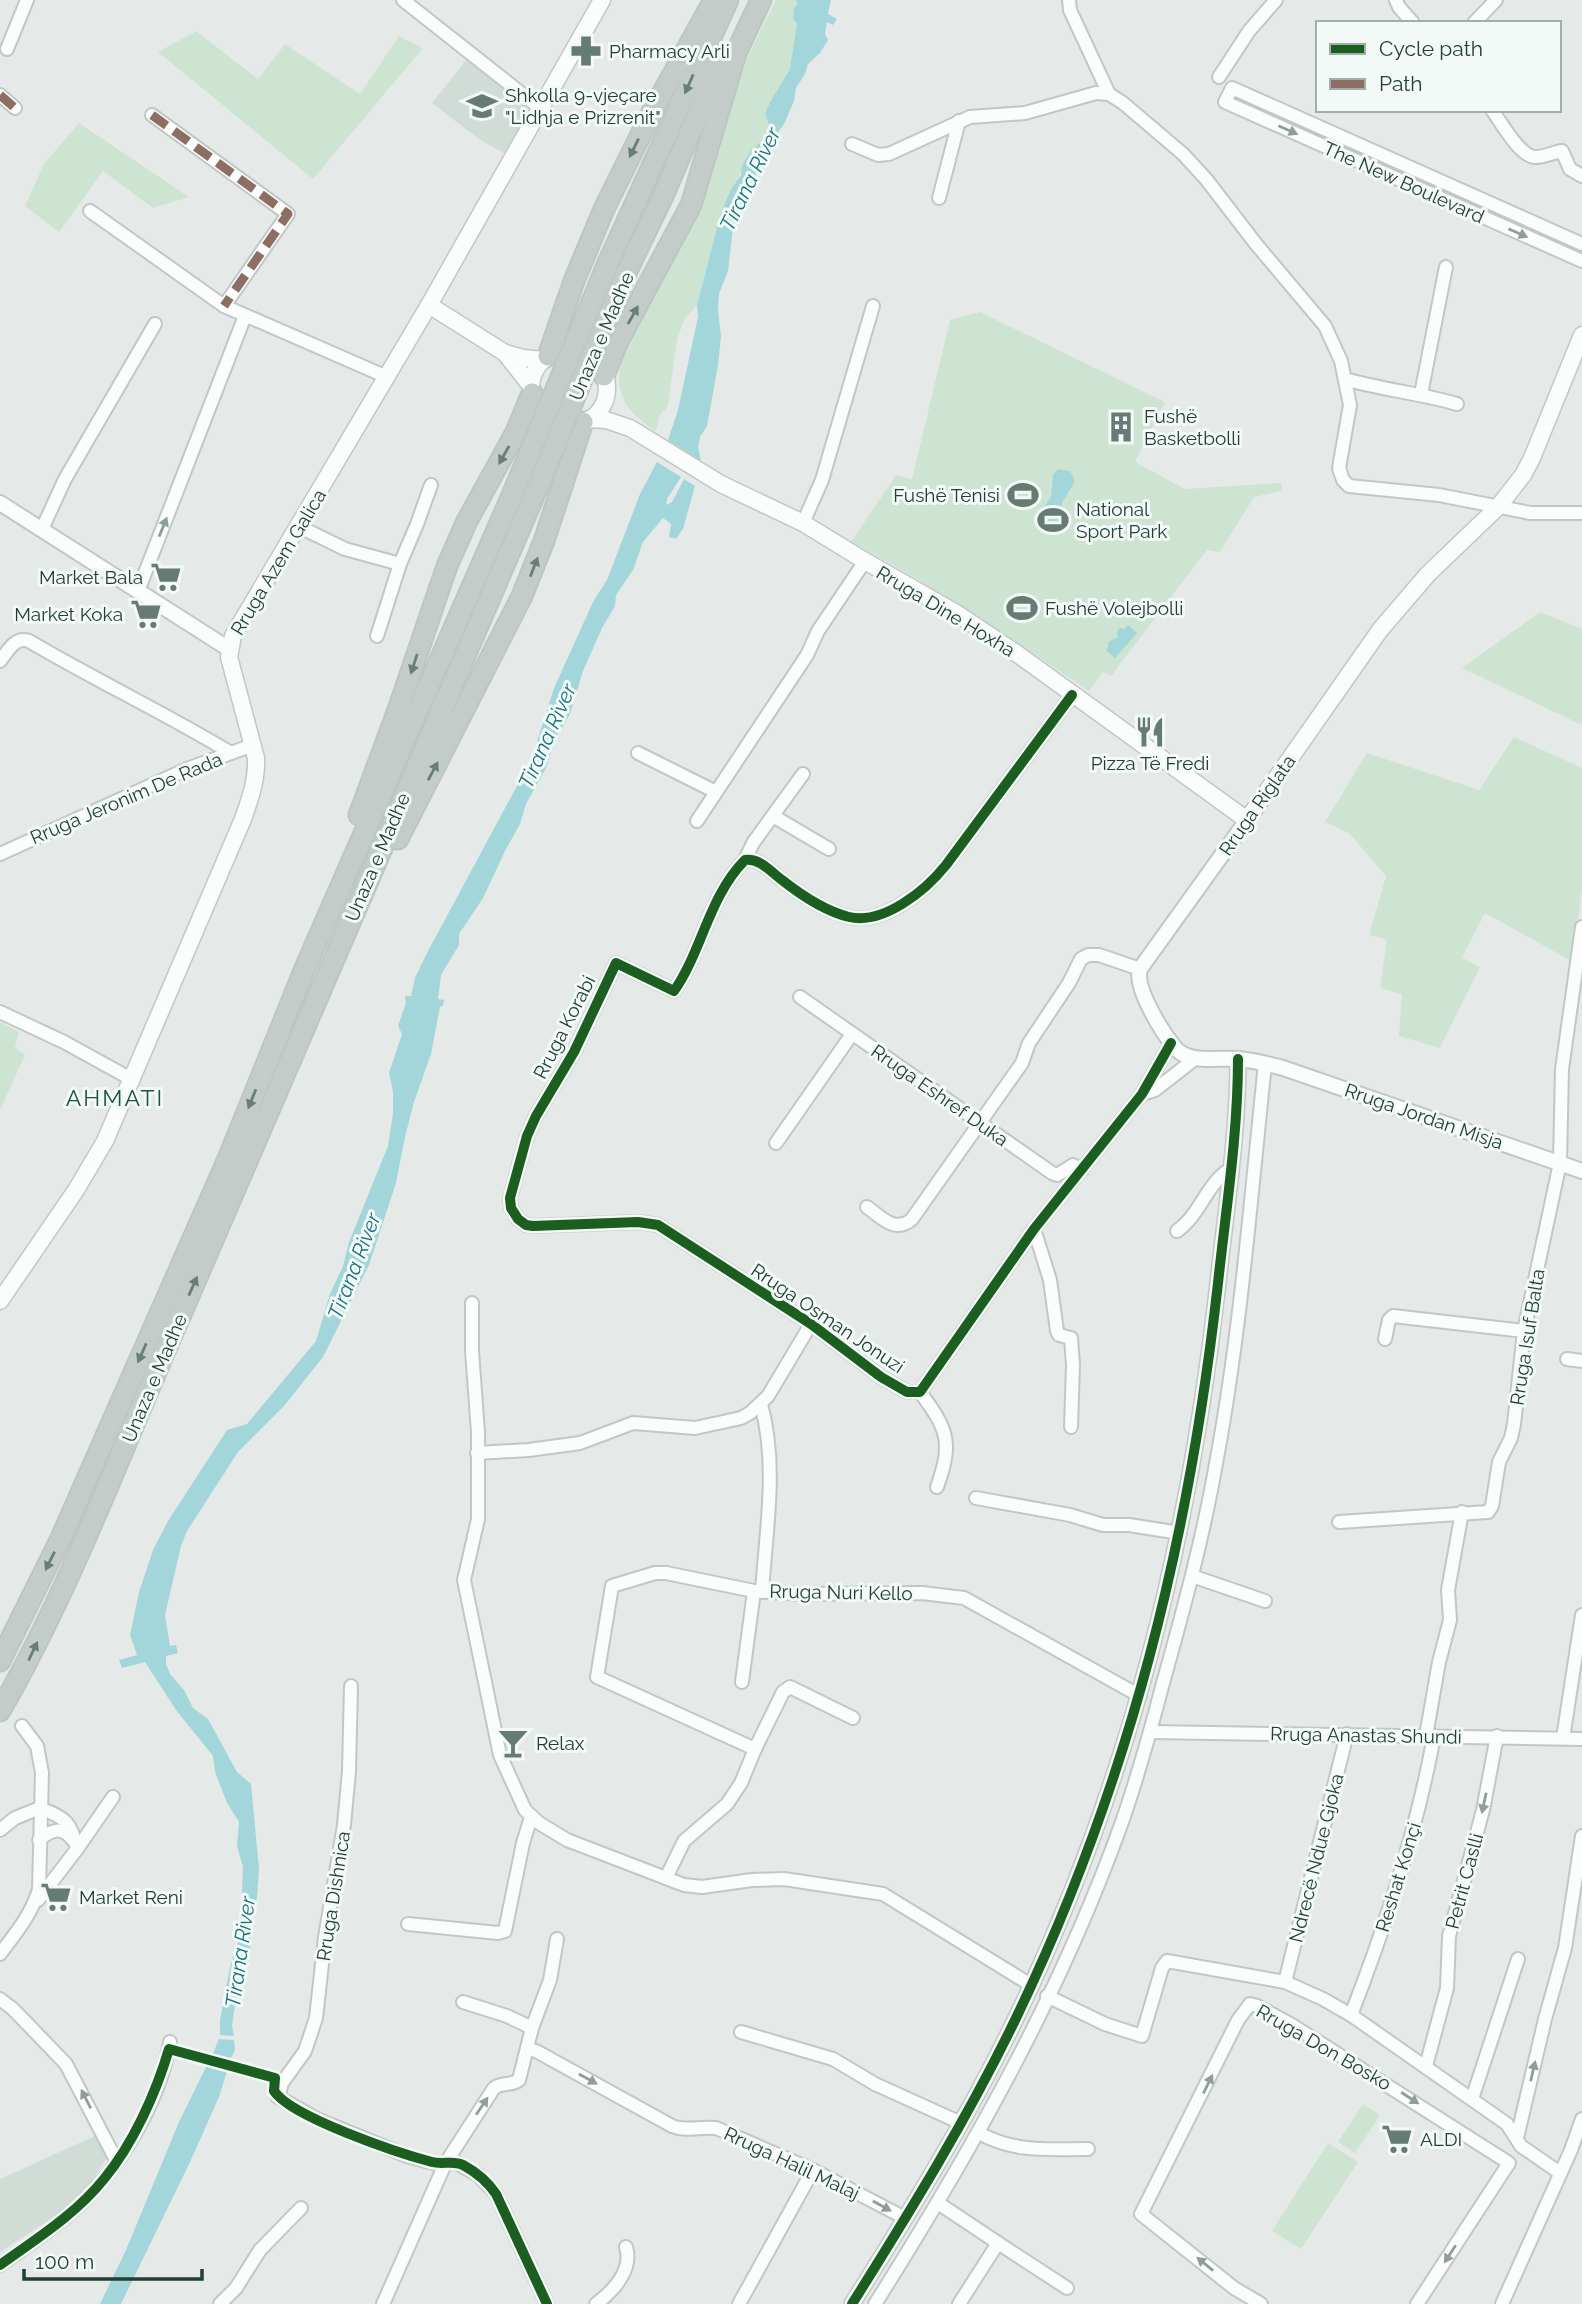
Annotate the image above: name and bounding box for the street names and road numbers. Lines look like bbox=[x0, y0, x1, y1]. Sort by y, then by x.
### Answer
street label: The New Boulevard bbox=[1320, 137, 1488, 227]
street label: Unaza e Madhe bbox=[564, 269, 638, 403]
street label: Rruga Azem Galica bbox=[226, 485, 330, 639]
street label: Rruga Dine Hoxha bbox=[873, 561, 1019, 661]
street label: Rruga Jeronim De Rada bbox=[27, 748, 225, 848]
street label: Rruga Riglata bbox=[1214, 751, 1300, 859]
street label: Unaza e Madhe bbox=[340, 790, 414, 924]
street label: Rruga Korabi bbox=[529, 972, 599, 1082]
street label: Rruga Eshref Duka bbox=[867, 1039, 1013, 1151]
street label: Rruga Jordan Misja bbox=[1342, 1079, 1506, 1153]
street label: Rruga Osman Jonuzi bbox=[747, 1259, 909, 1377]
street label: Rruga Isuf Balta bbox=[1505, 1267, 1549, 1407]
street label: Unaza e Madhe bbox=[117, 1311, 191, 1445]
street label: Rruga Nuri Kello bbox=[769, 1580, 913, 1604]
street label: Rruga Anastas Shundi bbox=[1270, 1722, 1462, 1748]
street label: Ndrecë Ndue Gjoka bbox=[1284, 1771, 1348, 1945]
street label: Reshat Konçi bbox=[1371, 1819, 1425, 1935]
street label: Rruga Dishnica bbox=[312, 1829, 354, 1963]
street label: Petrit Caslli bbox=[1441, 1831, 1487, 1931]
street label: Rruga Don Bosko bbox=[1253, 1999, 1395, 2095]
street label: Rruga Halil Malaj bbox=[721, 2122, 863, 2204]

